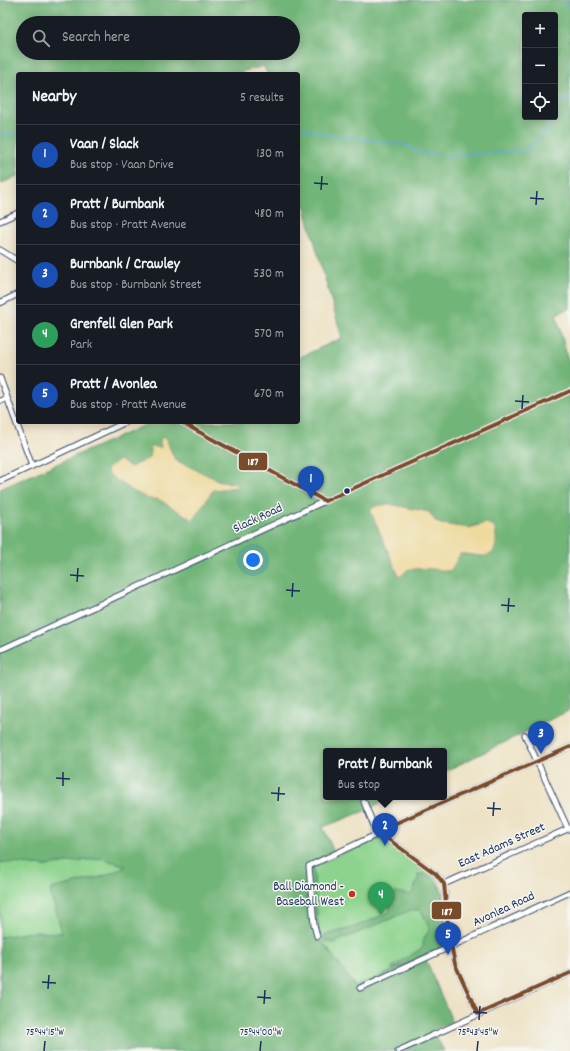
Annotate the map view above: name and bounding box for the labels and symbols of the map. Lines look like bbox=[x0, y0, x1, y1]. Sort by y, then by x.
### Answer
line badge: 187 bbox=[238, 452, 268, 471]
text: 187 bbox=[247, 455, 259, 471]
pin: 1 bbox=[298, 466, 324, 499]
unlabelled marker bbox=[342, 486, 352, 496]
street label: Slack Road bbox=[230, 499, 286, 539]
your location bbox=[243, 550, 263, 570]
pin: 3 bbox=[528, 721, 554, 754]
pin: 2 bbox=[372, 813, 398, 846]
street label: East Adams Street bbox=[455, 818, 549, 874]
place label: Ball Diamond - Baseball West bbox=[273, 878, 344, 912]
pin: 4 bbox=[368, 882, 394, 915]
street label: Avonlea Road bbox=[470, 887, 538, 933]
marker: Ball Diamond - Baseball West bbox=[347, 889, 357, 899]
line badge: 187 bbox=[431, 901, 462, 920]
text: 187 bbox=[441, 905, 453, 921]
pin: 5 bbox=[435, 922, 461, 955]
text: 75°44'15"W bbox=[26, 1026, 64, 1040]
text: 75°44'00"W bbox=[240, 1026, 282, 1040]
text: 75°43'45"W bbox=[458, 1026, 498, 1040]

